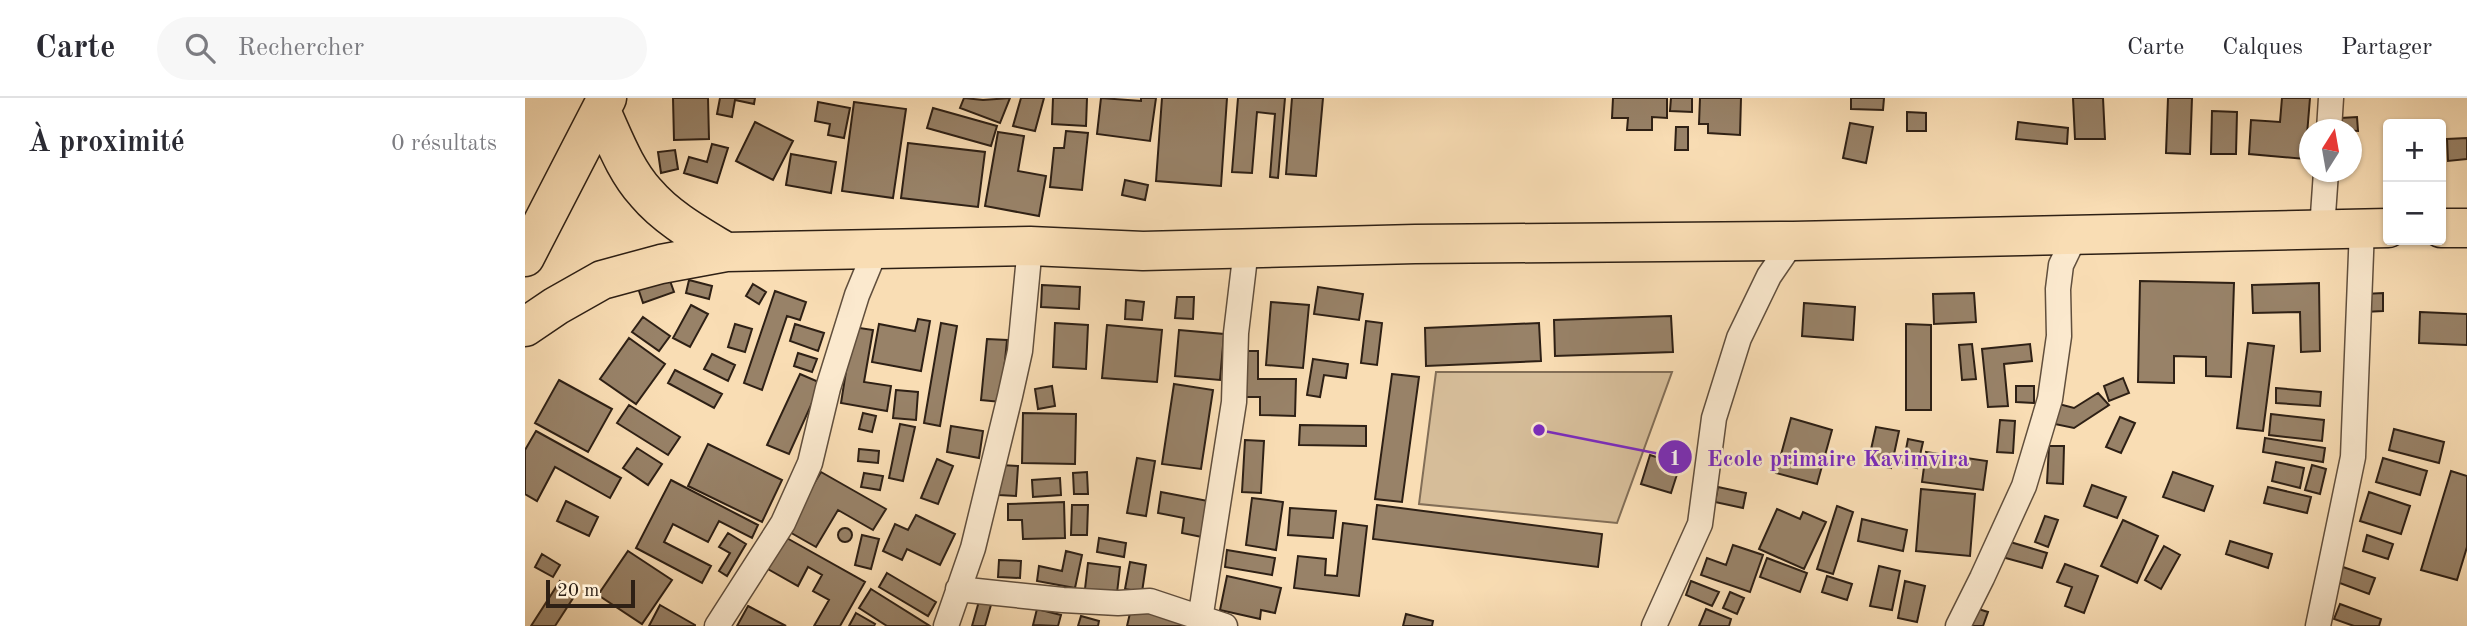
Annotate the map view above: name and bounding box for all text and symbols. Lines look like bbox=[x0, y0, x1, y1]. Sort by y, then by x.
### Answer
search box bbox=[157, 17, 647, 80]
icon: search bbox=[181, 29, 219, 67]
text: Carte bbox=[35, 32, 115, 65]
text: Rechercher bbox=[237, 35, 364, 61]
text: Carte bbox=[2127, 36, 2184, 60]
text: Calques bbox=[2222, 36, 2303, 60]
text: Partager bbox=[2341, 36, 2432, 60]
north arrow bbox=[2299, 119, 2362, 182]
map controls bbox=[2383, 119, 2446, 245]
button: + bbox=[2383, 119, 2446, 182]
text: À proximité bbox=[28, 128, 185, 158]
text: 0 résultats bbox=[391, 132, 497, 155]
button: − bbox=[2383, 182, 2446, 245]
callout: Ecole primaire Kavimvira bbox=[1658, 435, 1983, 479]
text: Ecole primaire Kavimvira bbox=[1707, 448, 1970, 471]
text: 1 bbox=[1669, 449, 1681, 470]
scale bar bbox=[546, 577, 635, 609]
text: 20 m bbox=[557, 582, 599, 601]

